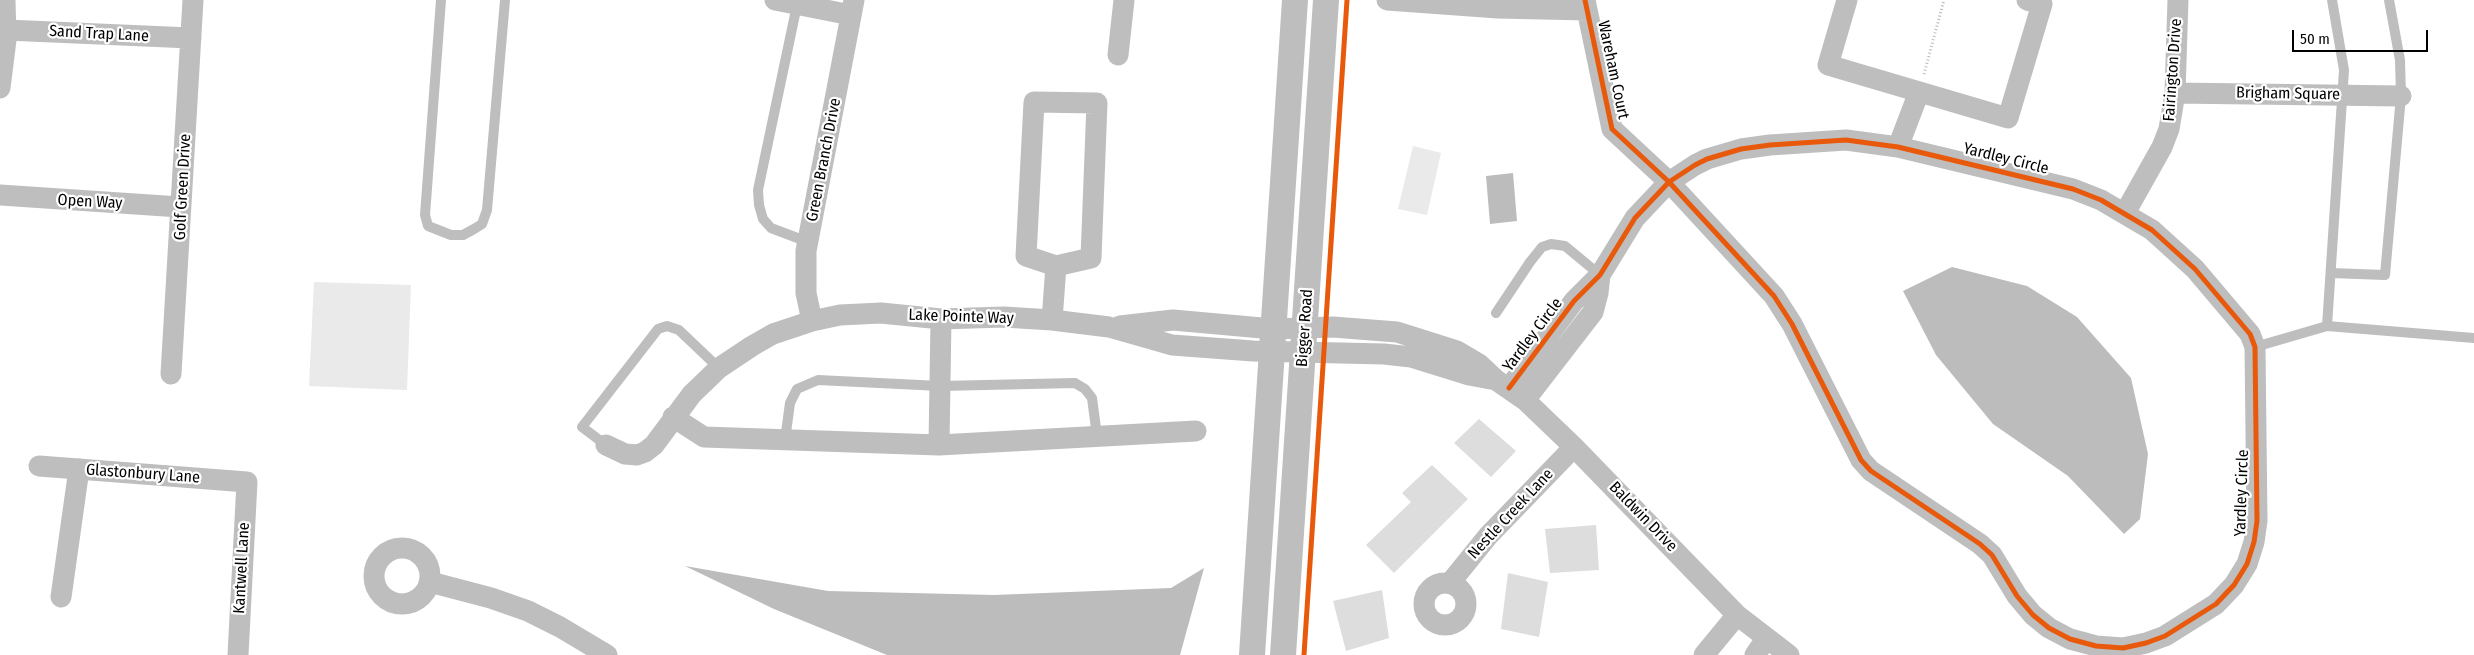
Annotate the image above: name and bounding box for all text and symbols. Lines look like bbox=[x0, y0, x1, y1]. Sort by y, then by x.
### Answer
street label: Fairington Drive bbox=[2160, 18, 2186, 122]
street label: Wareham Court bbox=[1593, 19, 1633, 121]
scale bar bbox=[2294, 20, 2430, 52]
street label: Sand Trap Lane bbox=[49, 22, 149, 46]
text: 50 m bbox=[2300, 30, 2330, 48]
street label: Brigham Square bbox=[2236, 83, 2340, 105]
street label: Green Branch Drive bbox=[803, 97, 845, 223]
street label: Golf Green Drive bbox=[171, 133, 195, 241]
street label: Yardley Circle bbox=[1961, 139, 2051, 179]
street label: Open Way bbox=[57, 191, 123, 213]
street label: Bigger Road bbox=[1293, 288, 1317, 368]
street label: Yardley Circle bbox=[1499, 294, 1567, 376]
street label: Lake Pointe Way bbox=[908, 306, 1014, 328]
street label: Yardley Circle bbox=[2231, 449, 2253, 537]
street label: Glastonbury Lane bbox=[85, 460, 201, 488]
street label: Nestle Creek Lane bbox=[1464, 465, 1558, 563]
street label: Baldwin Drive bbox=[1605, 478, 1681, 556]
street label: Kantwell Lane bbox=[230, 522, 254, 614]

